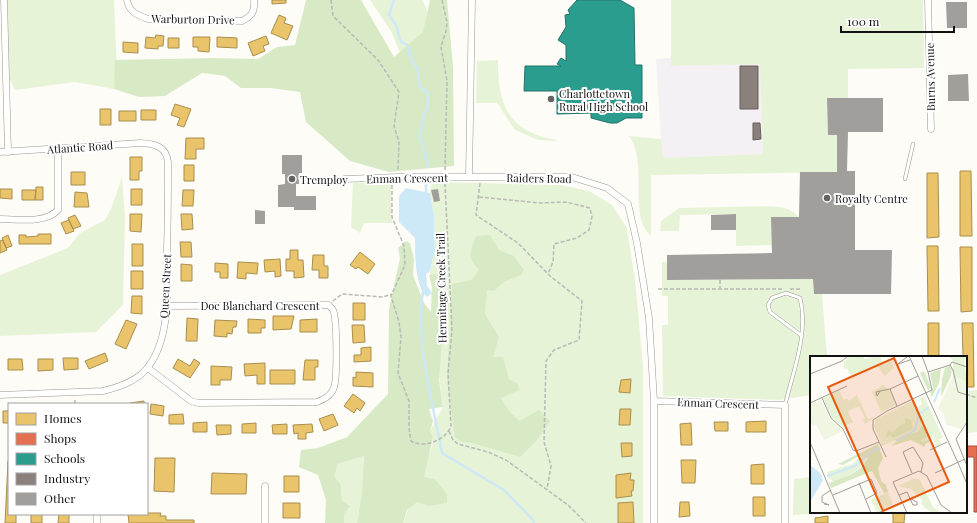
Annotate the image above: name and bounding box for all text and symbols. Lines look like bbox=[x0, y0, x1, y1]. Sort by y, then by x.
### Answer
scale bar bbox=[841, 8, 954, 34]
street label: Warburton Drive bbox=[150, 11, 235, 27]
text: 100 m bbox=[847, 13, 880, 29]
street label: Burns Avenue bbox=[922, 42, 938, 111]
place label: Charlottetown Rural High School bbox=[559, 86, 648, 114]
marker: Charlottetown Rural High School bbox=[546, 94, 556, 104]
street label: Atlantic Road bbox=[45, 137, 114, 157]
street label: Enman Crescent bbox=[366, 170, 448, 186]
street label: Raiders Road bbox=[506, 170, 572, 186]
place label: Tremploy bbox=[300, 172, 348, 187]
marker: Tremploy bbox=[287, 174, 297, 184]
place label: Royalty Centre bbox=[835, 191, 908, 206]
marker: Royalty Centre bbox=[822, 193, 832, 203]
street label: Hermitage Creek Trail bbox=[433, 233, 449, 343]
street label: Queen Street bbox=[156, 253, 174, 319]
street label: Doc Blanchard Crescent bbox=[200, 298, 320, 313]
inset map bbox=[810, 356, 967, 513]
street label: Enman Crescent bbox=[677, 394, 759, 412]
legend bbox=[8, 403, 148, 515]
text: Homes bbox=[44, 410, 82, 426]
text: Shops bbox=[44, 430, 76, 446]
text: Schools bbox=[44, 450, 85, 466]
text: Industry bbox=[44, 470, 90, 486]
text: Other bbox=[44, 490, 76, 506]

